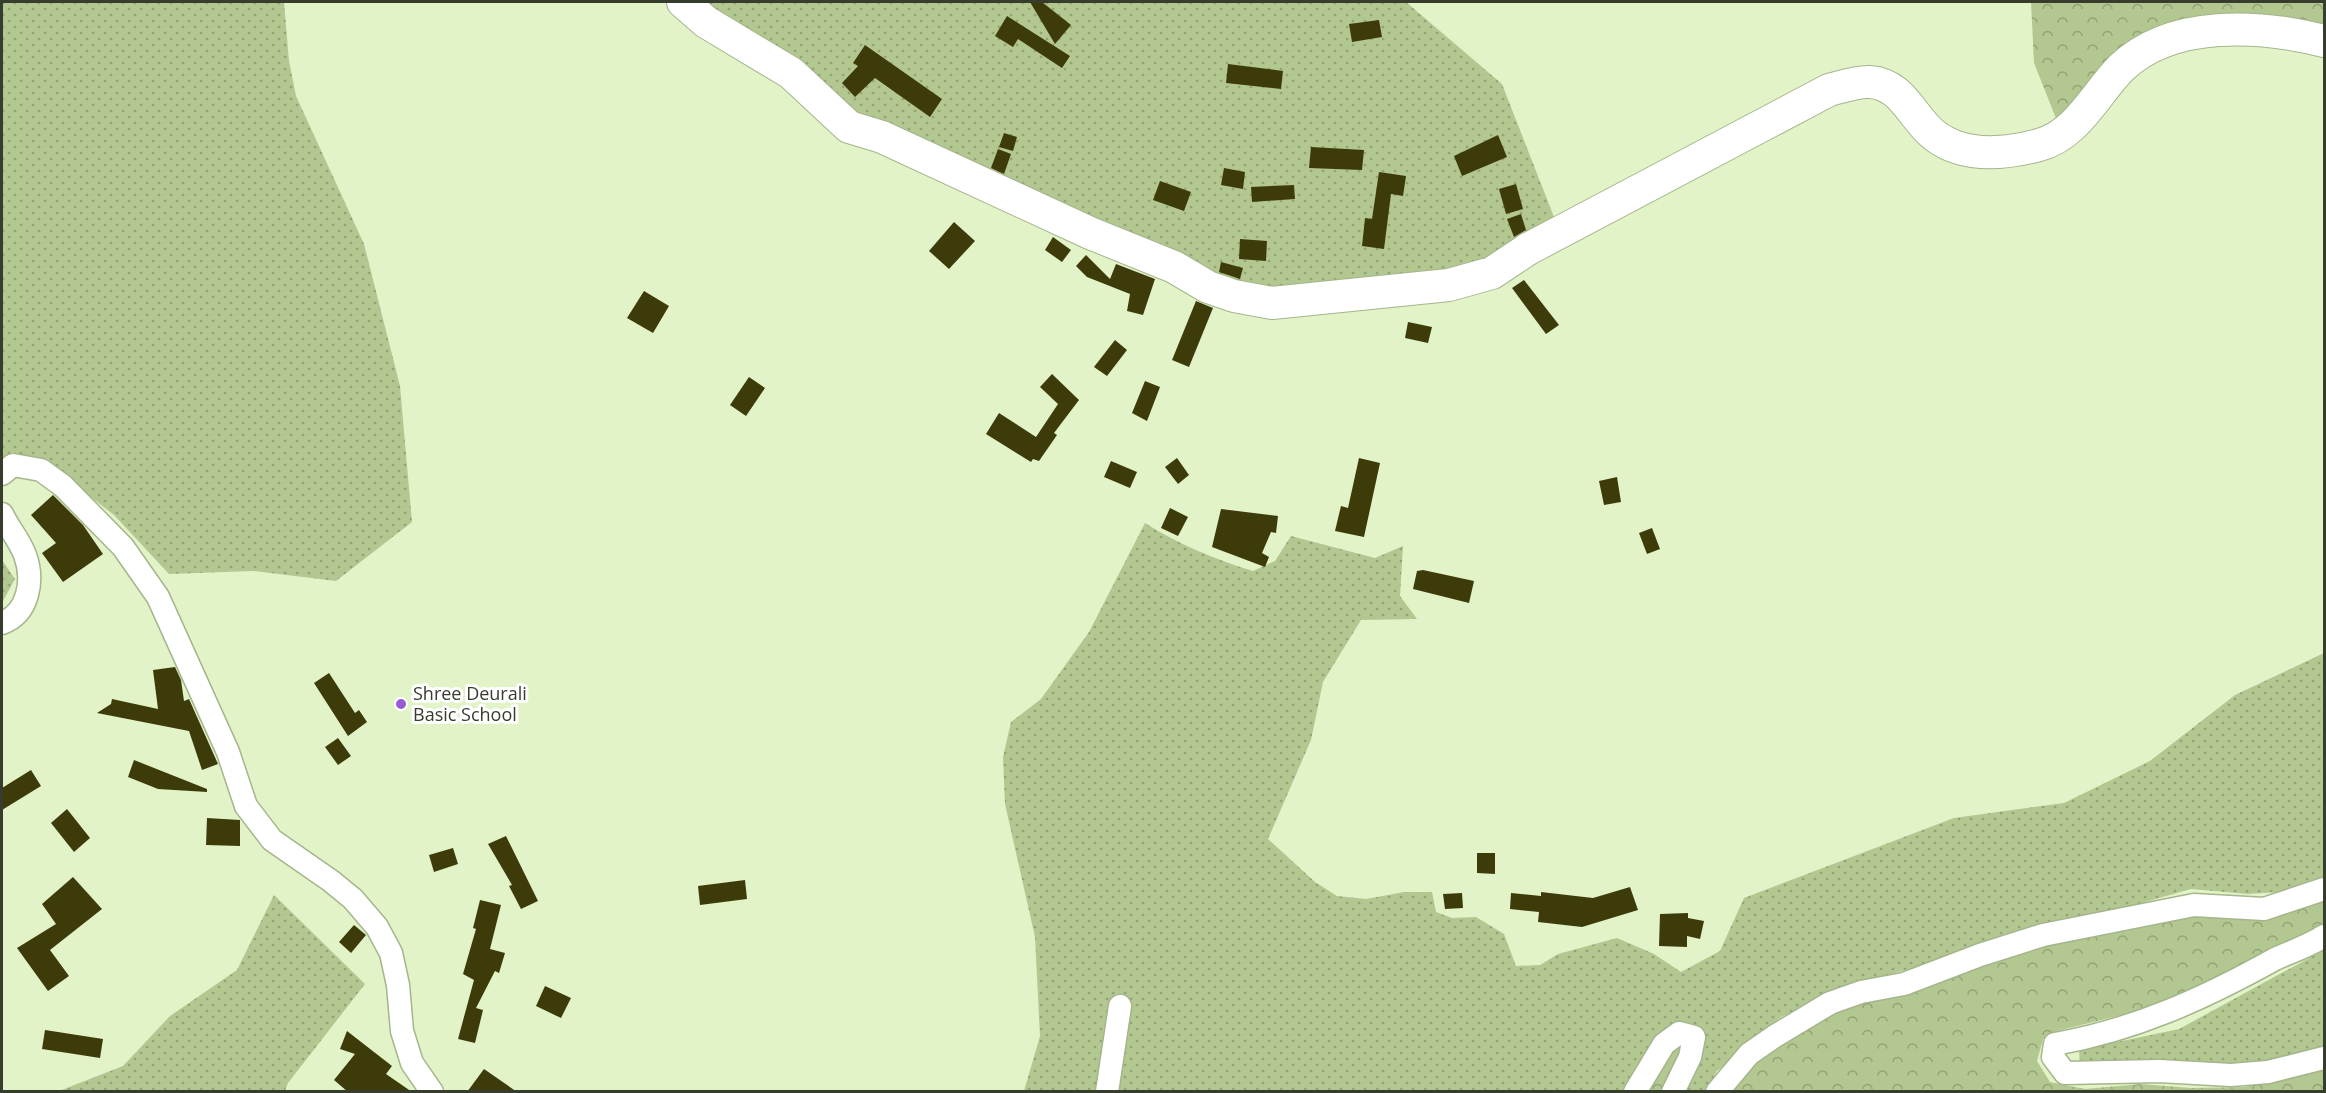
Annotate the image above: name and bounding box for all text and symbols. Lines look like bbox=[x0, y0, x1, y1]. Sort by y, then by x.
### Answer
place label: Shree Deurali Basic School bbox=[413, 681, 527, 726]
marker: Shree Deurali Basic School bbox=[394, 697, 408, 711]

